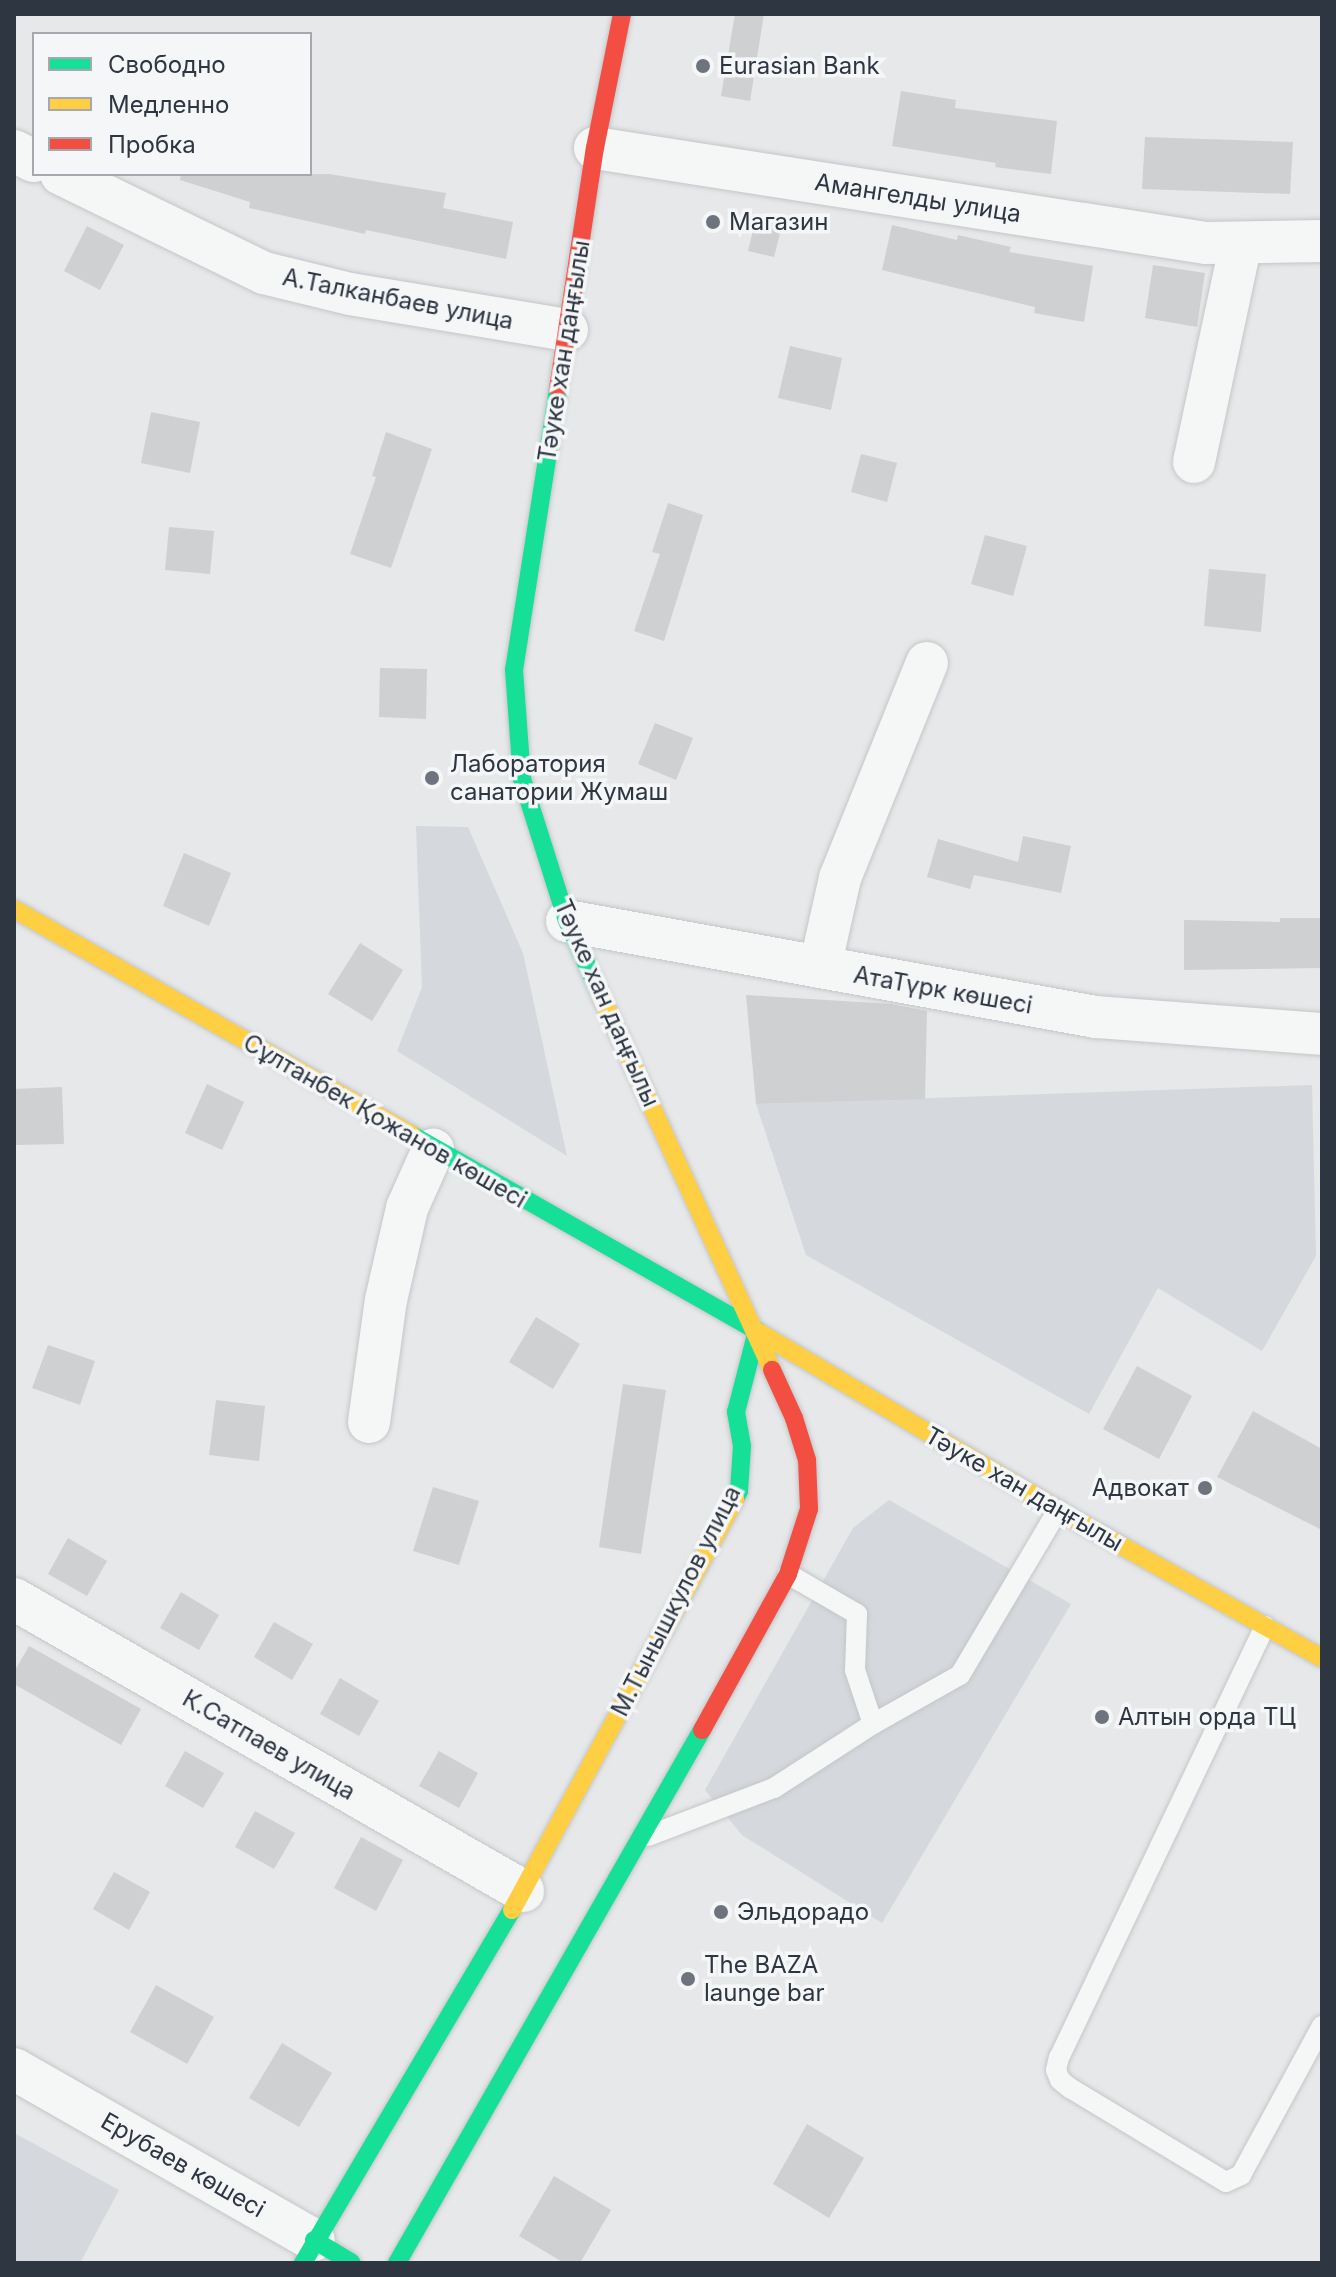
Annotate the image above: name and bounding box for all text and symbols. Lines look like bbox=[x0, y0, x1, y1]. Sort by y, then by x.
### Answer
legend bbox=[32, 32, 312, 176]
text: Свободно bbox=[108, 50, 226, 79]
place label: Eurasian Bank bbox=[719, 52, 880, 80]
marker: Eurasian Bank bbox=[694, 57, 712, 75]
text: Медленно bbox=[108, 90, 229, 119]
text: Пробка bbox=[108, 130, 196, 159]
street label: Амангелды улица bbox=[813, 167, 1023, 229]
place label: Магазин bbox=[729, 208, 828, 236]
marker: Магазин bbox=[704, 213, 722, 231]
street label: Тәуке хан даңғылы bbox=[532, 238, 596, 464]
street label: А.Талканбаев улица bbox=[280, 262, 516, 336]
place label: Лаборатория санатории Жумаш bbox=[450, 750, 668, 806]
marker: Лаборатория санатории Жумаш bbox=[421, 767, 443, 789]
street label: Тәуке хан даңғылы bbox=[548, 895, 666, 1111]
street label: АтаТүрк көшесі bbox=[851, 960, 1035, 1020]
street label: Сұлтанбек Қожанов көшесі bbox=[238, 1028, 532, 1214]
street label: Тәуке хан даңғылы bbox=[920, 1421, 1128, 1557]
place label: Адвокат bbox=[1092, 1474, 1189, 1502]
marker: Адвокат bbox=[1196, 1479, 1214, 1497]
street label: М.Тынышкулов улица bbox=[605, 1481, 747, 1721]
street label: К.Сатпаев улица bbox=[178, 1684, 360, 1806]
place label: Алтын орда ТЦ bbox=[1118, 1703, 1296, 1731]
marker: Алтын орда ТЦ bbox=[1093, 1708, 1111, 1726]
place label: Эльдорадо bbox=[737, 1898, 869, 1926]
marker: Эльдорадо bbox=[712, 1903, 730, 1921]
place label: The BAZA launge bar bbox=[704, 1951, 825, 2007]
marker: The BAZA launge bar bbox=[679, 1970, 697, 1988]
street label: Ерубаев көшесі bbox=[96, 2106, 270, 2224]

